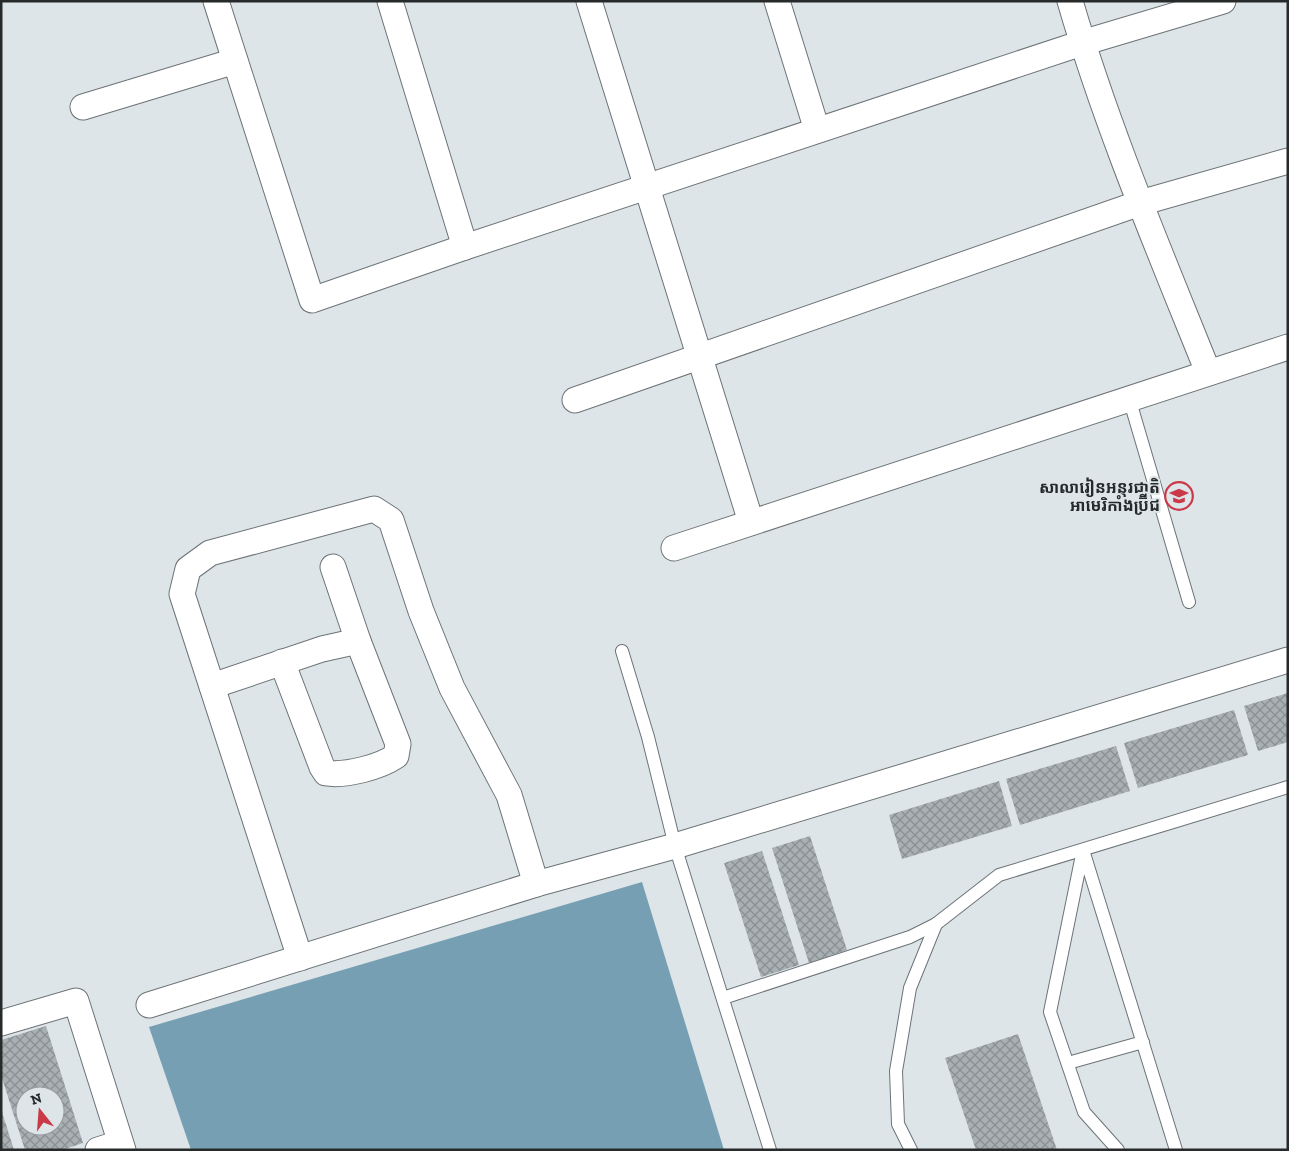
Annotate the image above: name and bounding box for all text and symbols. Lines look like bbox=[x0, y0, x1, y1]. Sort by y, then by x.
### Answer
place label: សាលារៀនអន្តរជាតិ អាមេរិកាំងប្រ៊ីជ bbox=[1039, 477, 1160, 515]
school or university icon: សាលារៀនអន្តរជាតិ អាមេរិកាំងប្រ៊ីជ bbox=[1164, 481, 1194, 511]
north arrow bbox=[15, 1086, 65, 1136]
text: N bbox=[29, 1089, 44, 1109]

